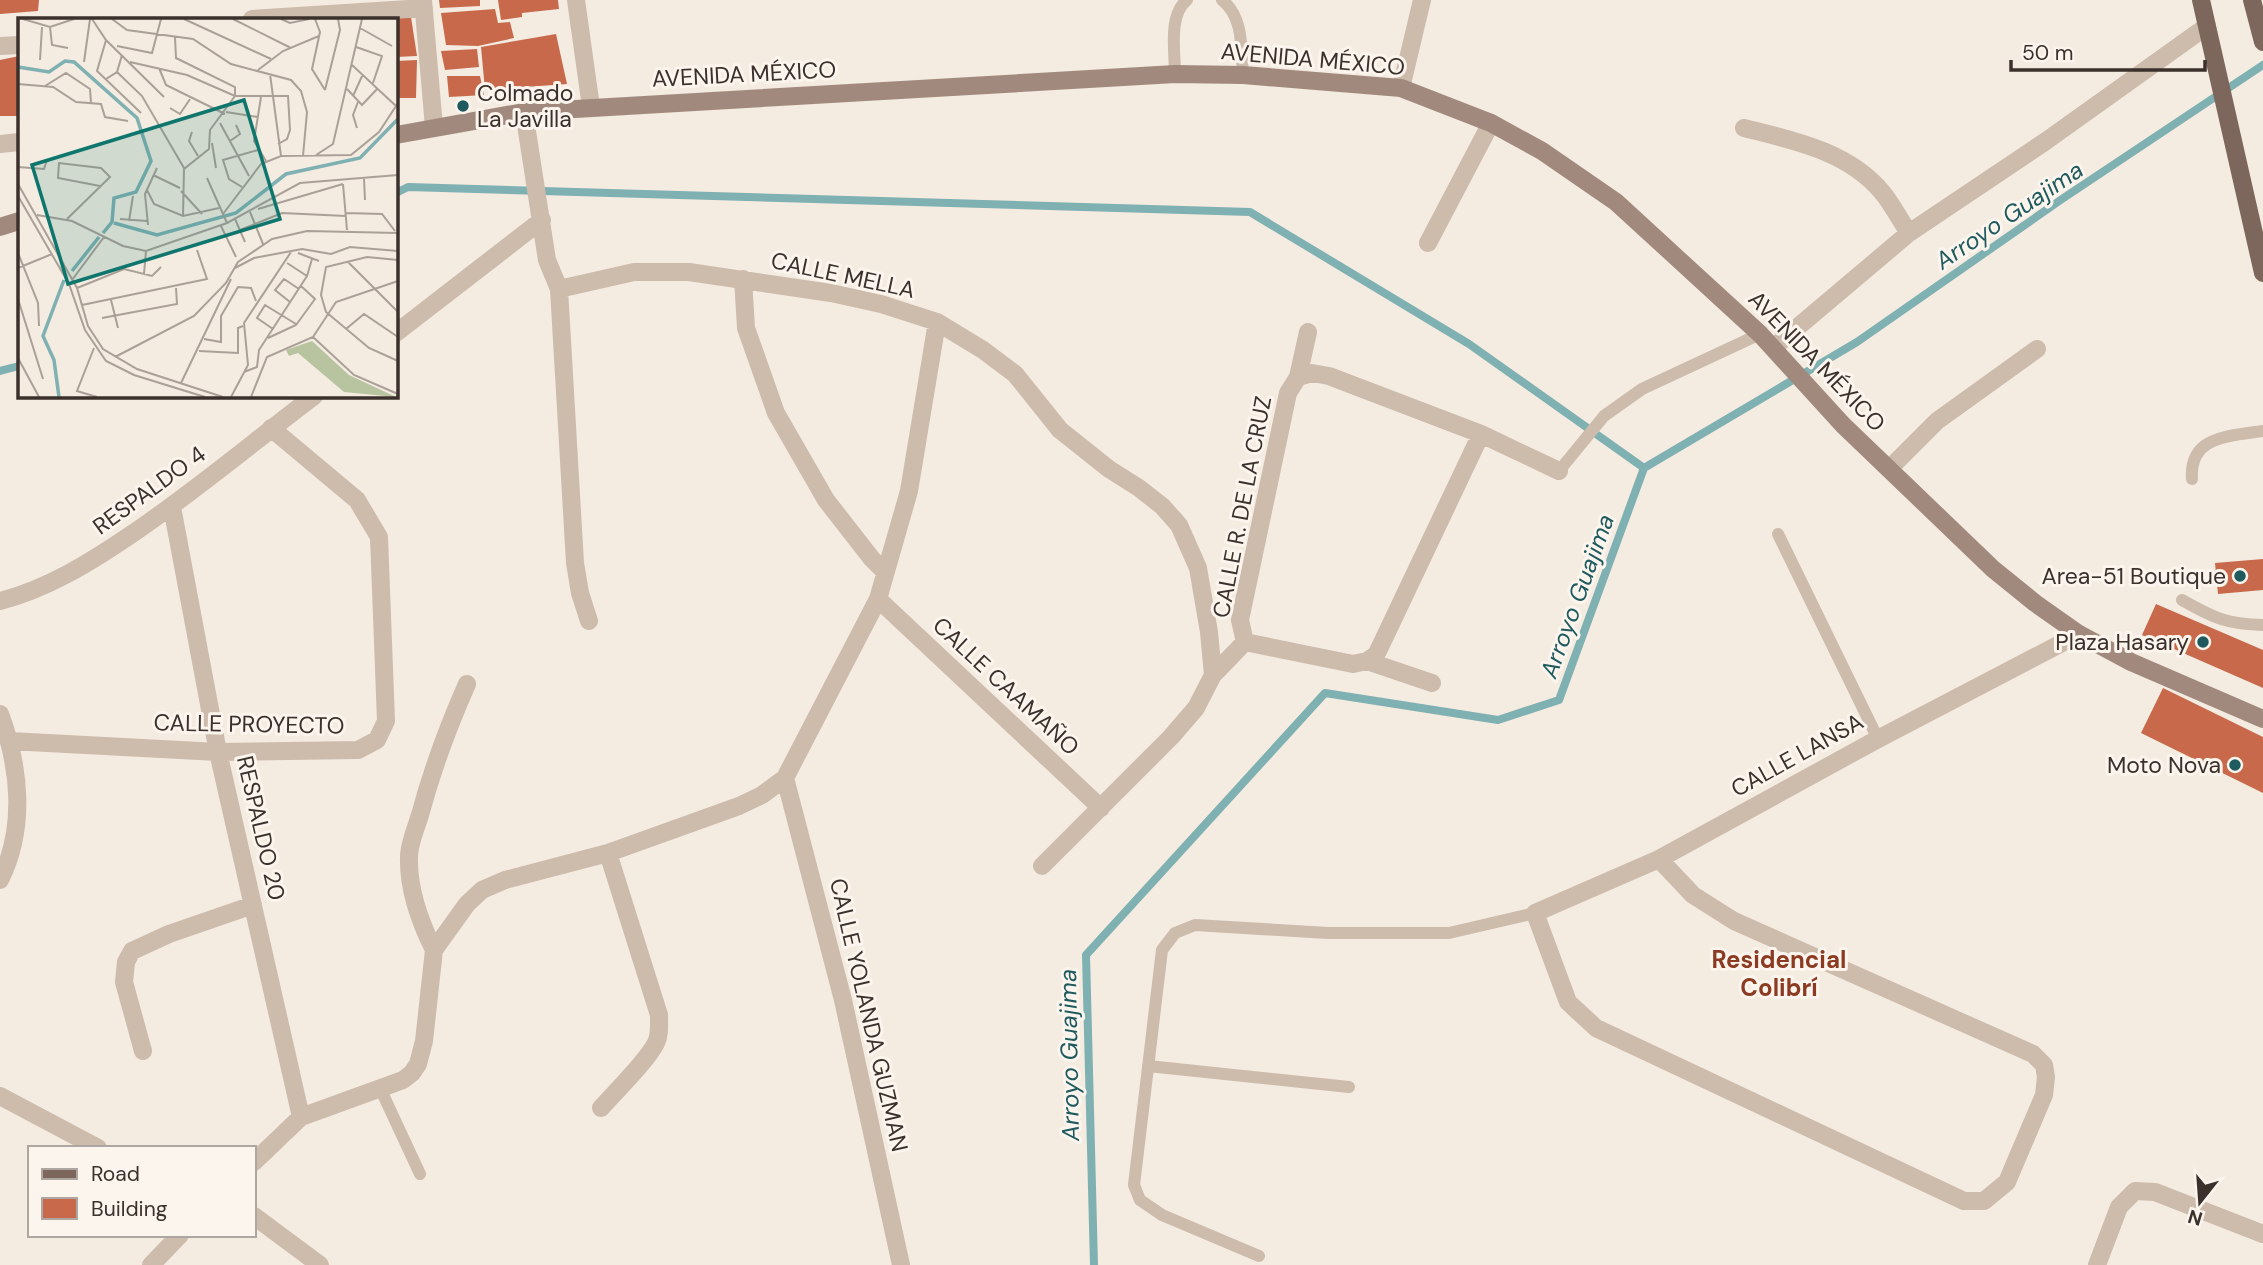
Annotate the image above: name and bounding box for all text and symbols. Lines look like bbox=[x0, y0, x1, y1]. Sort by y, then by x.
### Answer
inset map bbox=[18, 18, 397, 397]
scale bar bbox=[2011, 28, 2205, 72]
street label: AVENIDA MÉXICO bbox=[1220, 36, 1406, 82]
text: 50 m bbox=[2022, 39, 2073, 67]
street label: AVENIDA MÉXICO bbox=[651, 54, 837, 94]
place label: Colmado La Javilla bbox=[477, 78, 573, 134]
marker: Colmado La Javilla bbox=[455, 98, 471, 114]
water label: Arroyo Guajima bbox=[1928, 154, 2089, 277]
street label: CALLE MELLA bbox=[768, 245, 918, 305]
street label: AVENIDA MÉXICO bbox=[1742, 284, 1892, 438]
street label: CALLE R. DE LA CRUZ bbox=[1206, 394, 1278, 620]
street label: RESPALDO 4 bbox=[87, 439, 211, 541]
water label: Arroyo Guajima bbox=[1533, 510, 1621, 683]
place label: Area-51 Boutique bbox=[2041, 561, 2226, 591]
marker: Area-51 Boutique bbox=[2232, 568, 2248, 584]
street label: CALLE CAAMAÑO bbox=[926, 610, 1086, 762]
place label: Plaza Hasary bbox=[2055, 627, 2189, 657]
marker: Plaza Hasary bbox=[2195, 634, 2211, 650]
street label: CALLE LANSA bbox=[1726, 706, 1868, 804]
street label: CALLE PROYECTO bbox=[153, 707, 345, 741]
place label: Moto Nova bbox=[2107, 750, 2221, 780]
street label: RESPALDO 20 bbox=[230, 753, 292, 903]
marker: Moto Nova bbox=[2227, 757, 2243, 773]
street label: CALLE YOLANDA GUZMAN bbox=[823, 875, 915, 1155]
district label: Residencial Colibrí bbox=[1712, 944, 1846, 1003]
water label: Arroyo Guajima bbox=[1052, 969, 1086, 1142]
legend bbox=[28, 1146, 256, 1237]
text: Road bbox=[91, 1160, 140, 1188]
north arrow bbox=[2165, 1167, 2235, 1237]
text: Building bbox=[91, 1195, 168, 1223]
text: N bbox=[2185, 1204, 2205, 1232]

